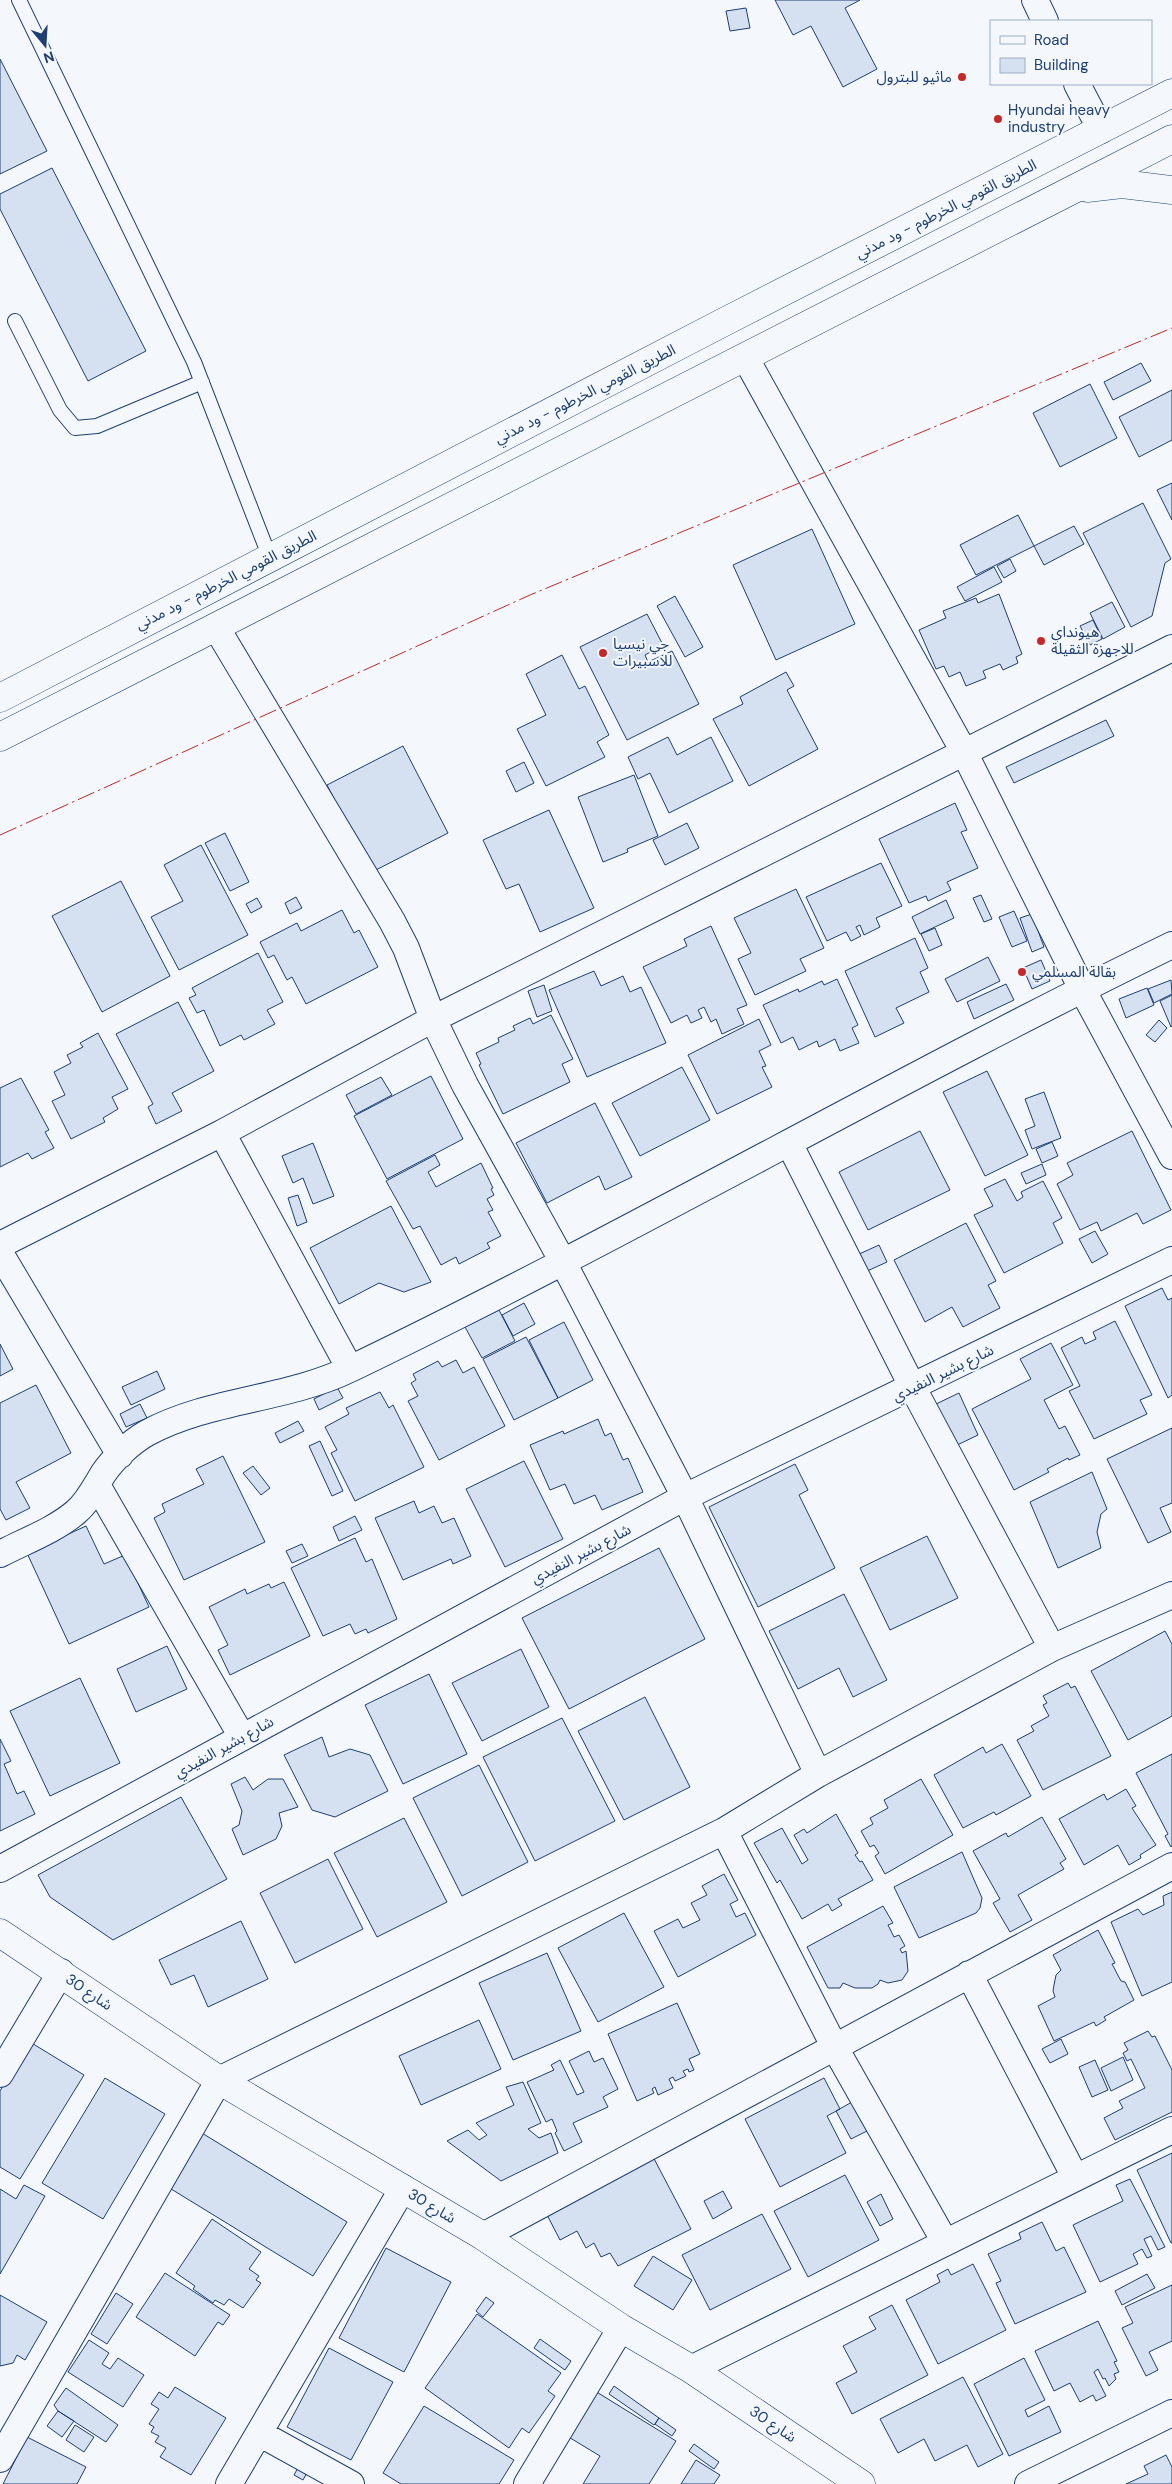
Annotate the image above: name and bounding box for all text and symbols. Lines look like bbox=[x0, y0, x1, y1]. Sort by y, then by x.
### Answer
north arrow bbox=[20, 20, 70, 70]
legend bbox=[990, 20, 1152, 85]
text: Road bbox=[1034, 30, 1069, 50]
text: N bbox=[41, 47, 57, 68]
text: Building bbox=[1034, 55, 1089, 75]
place label: ماثيو للبترول bbox=[876, 67, 952, 87]
marker: ماثيو للبترول bbox=[956, 71, 968, 83]
place label: Hyundai heavy industry bbox=[1008, 100, 1111, 137]
marker: Hyundai heavy industry bbox=[992, 113, 1004, 125]
street label: الطريق القومي الخرطوم - ود مدني bbox=[852, 154, 1041, 265]
street label: الطريق القومي الخرطوم - ود مدني bbox=[491, 339, 680, 450]
street label: الطريق القومي الخرطوم - ود مدني bbox=[132, 525, 321, 636]
place label: هيونداي للاجهزة الثقيلة bbox=[1051, 622, 1134, 659]
place label: جي نيسيا للاسبيرات bbox=[613, 634, 673, 671]
marker: هيونداي للاجهزة الثقيلة bbox=[1035, 635, 1047, 647]
marker: جي نيسيا للاسبيرات bbox=[597, 647, 609, 659]
place label: بقالة المسلمي bbox=[1032, 962, 1116, 983]
marker: بقالة المسلمي bbox=[1016, 966, 1028, 978]
street label: شارع بشير النفيدي bbox=[889, 1340, 998, 1408]
street label: شارع بشير النفيدي bbox=[527, 1519, 636, 1591]
street label: شارع بشير النفيدي bbox=[171, 1711, 278, 1784]
street label: شارع 30 bbox=[61, 1969, 116, 2017]
street label: شارع 30 bbox=[403, 2184, 460, 2230]
street label: شارع 30 bbox=[745, 2401, 800, 2449]

